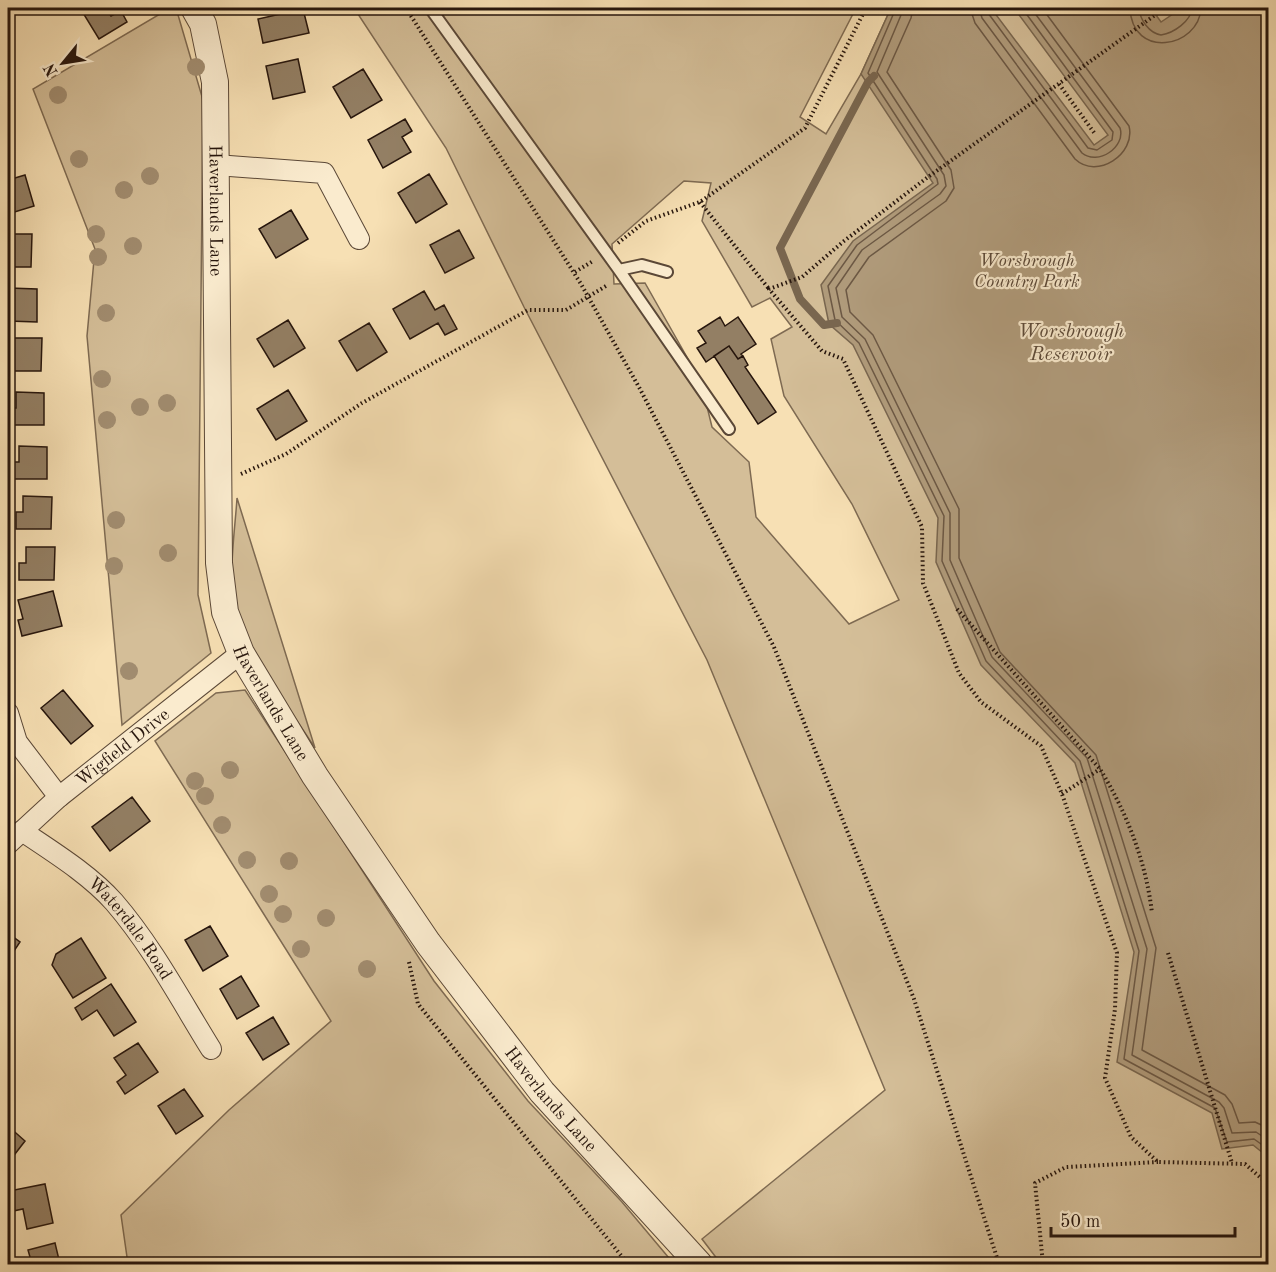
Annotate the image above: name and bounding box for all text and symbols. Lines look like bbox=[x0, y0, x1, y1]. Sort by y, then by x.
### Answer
north arrow bbox=[33, 33, 93, 93]
text: N bbox=[41, 60, 62, 79]
street label: Haverlands Lane bbox=[206, 145, 225, 276]
park label: Worsbrough Country Park bbox=[974, 252, 1080, 291]
water label: Worsbrough Reservoir bbox=[1018, 322, 1124, 365]
street label: Haverlands Lane bbox=[229, 643, 312, 764]
street label: Wigfield Drive bbox=[73, 705, 173, 790]
street label: Waterdale Road bbox=[84, 874, 175, 983]
street label: Haverlands Lane bbox=[501, 1044, 600, 1156]
scale bar bbox=[1051, 1200, 1236, 1238]
text: 50 m bbox=[1060, 1213, 1100, 1231]

